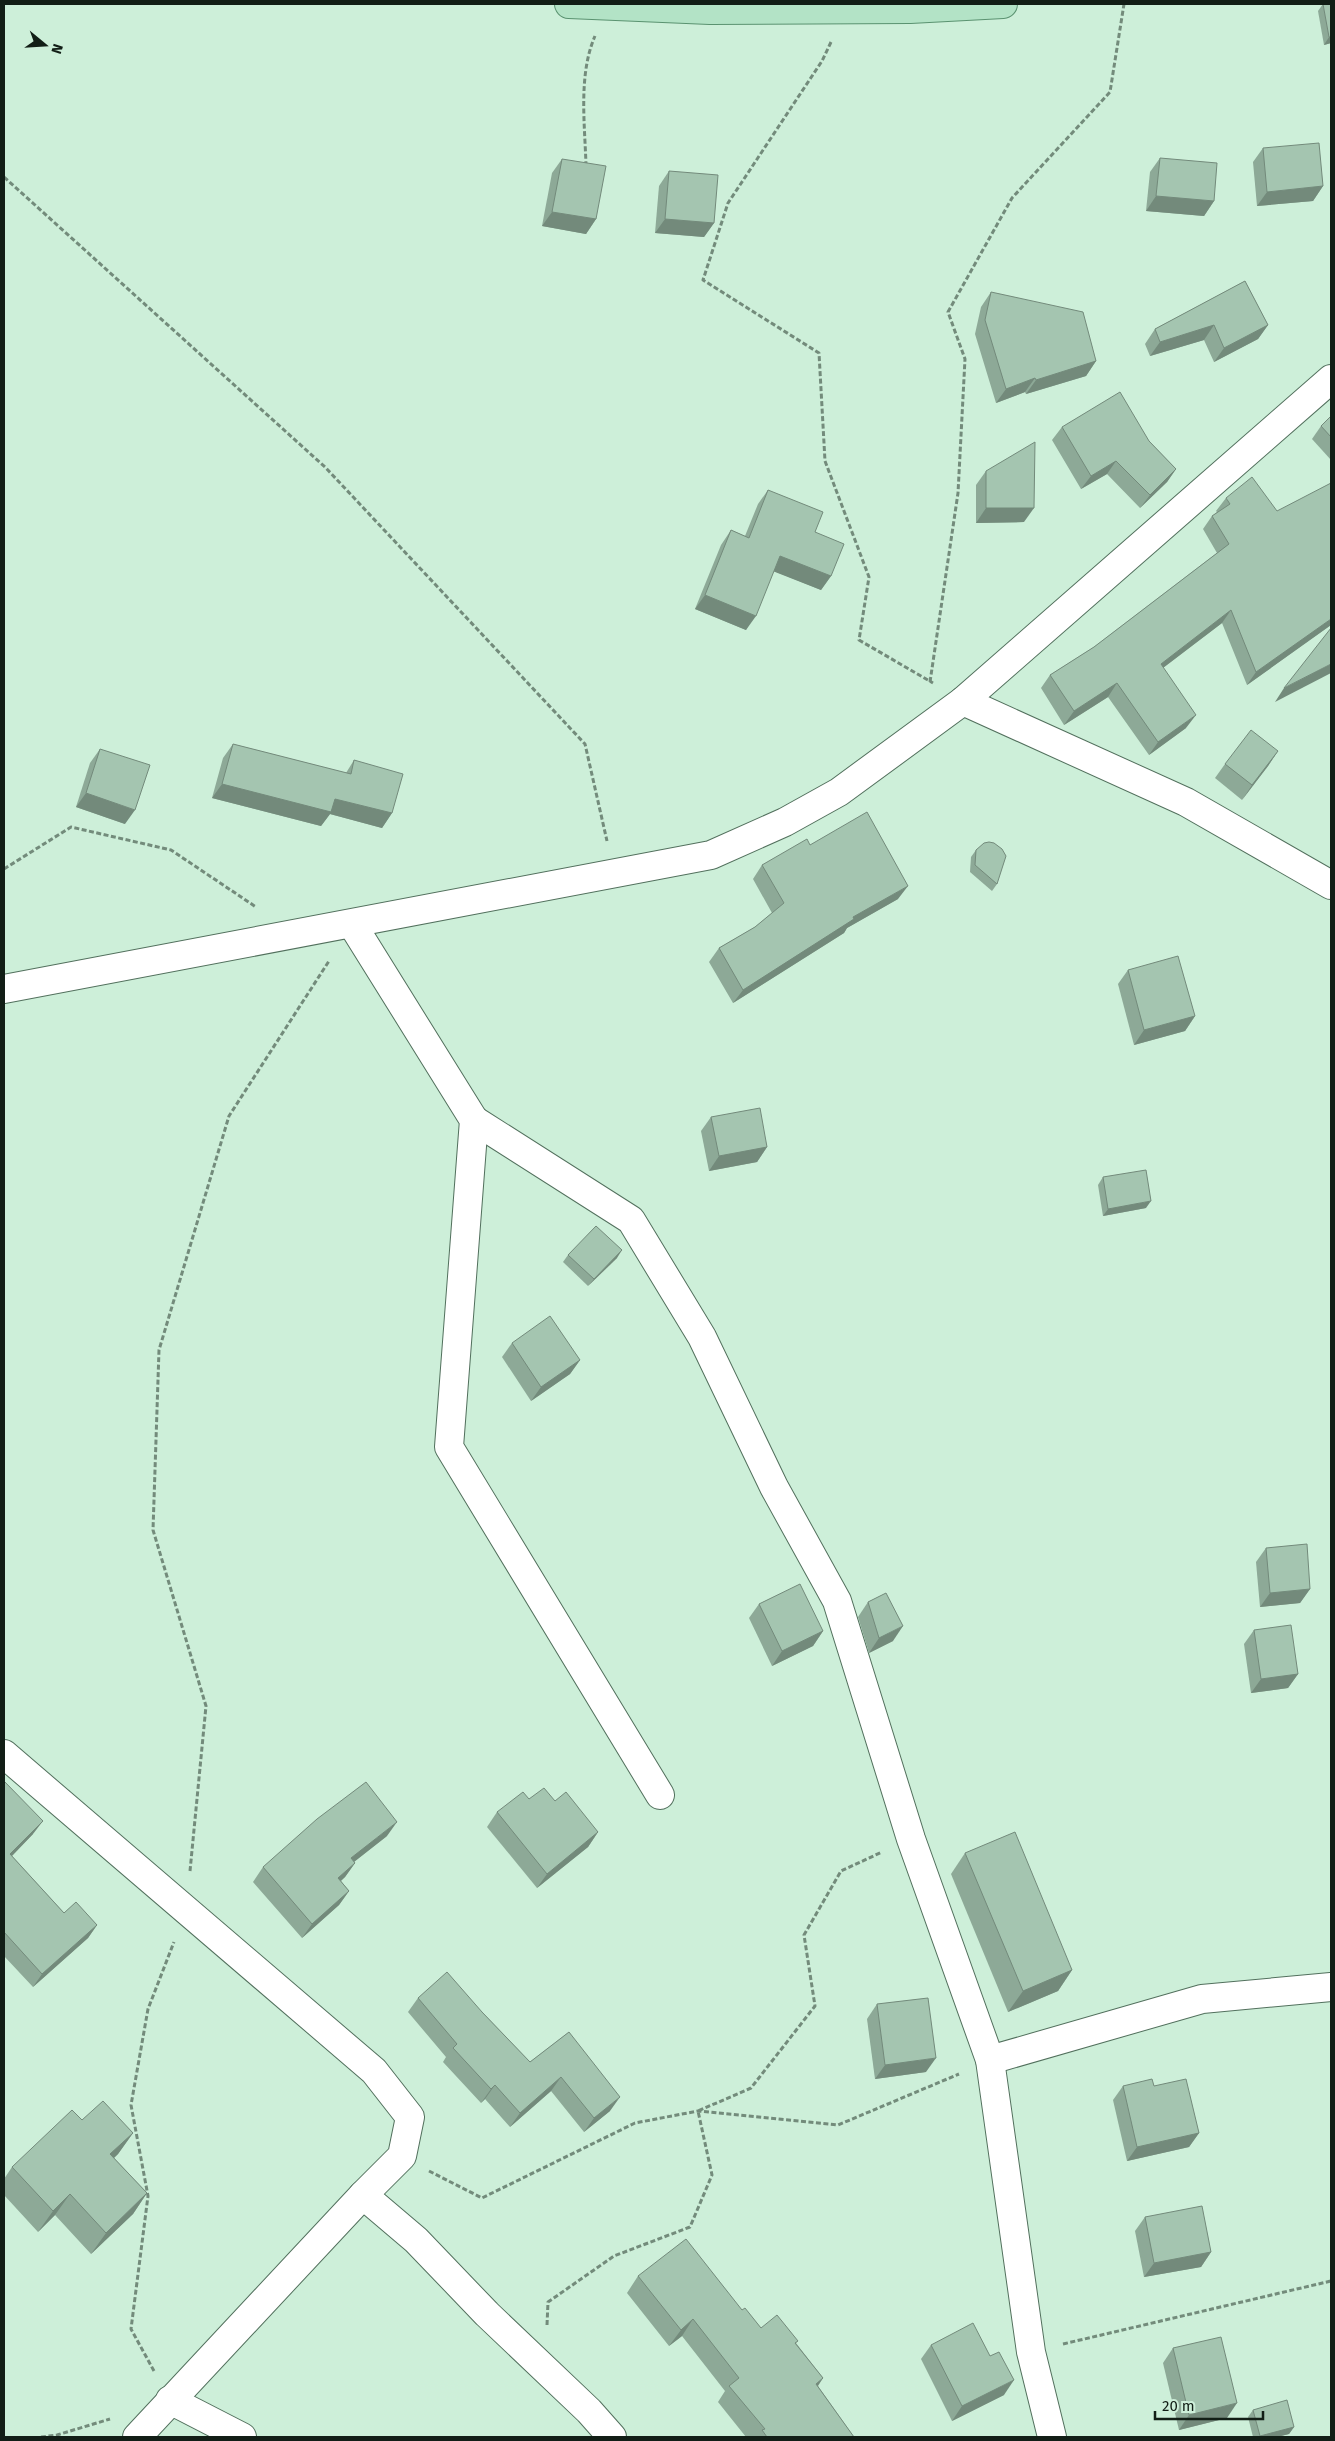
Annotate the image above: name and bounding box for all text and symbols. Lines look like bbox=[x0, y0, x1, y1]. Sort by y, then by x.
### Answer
north arrow bbox=[20, 20, 70, 70]
text: N bbox=[47, 42, 66, 56]
scale bar bbox=[1155, 2388, 1262, 2420]
text: 20 m bbox=[1162, 2397, 1195, 2415]

